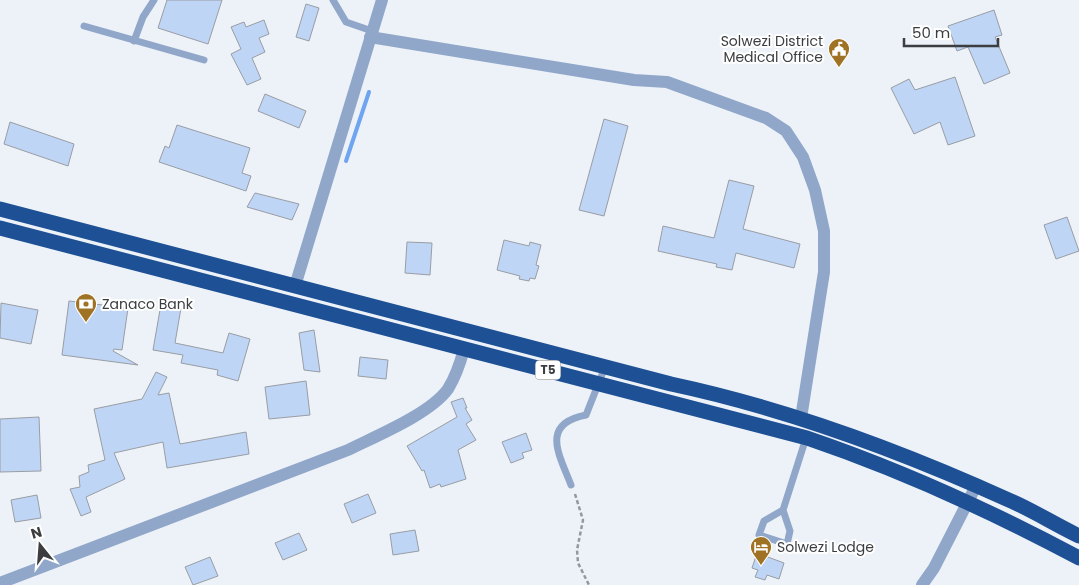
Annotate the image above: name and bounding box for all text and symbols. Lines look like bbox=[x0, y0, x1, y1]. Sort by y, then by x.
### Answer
scale bar bbox=[904, 15, 998, 47]
text: 50 m bbox=[912, 22, 950, 43]
place label: Solwezi District Medical Office bbox=[721, 31, 823, 67]
public building icon: Solwezi District Medical Office bbox=[827, 37, 851, 68]
bank icon: Zanaco Bank bbox=[74, 292, 98, 323]
place label: Zanaco Bank bbox=[102, 294, 194, 314]
road number: T5 bbox=[536, 360, 560, 380]
north arrow bbox=[15, 520, 65, 570]
text: N bbox=[28, 521, 44, 544]
hotel icon: Solwezi Lodge bbox=[749, 535, 773, 566]
place label: Solwezi Lodge bbox=[777, 537, 874, 557]

